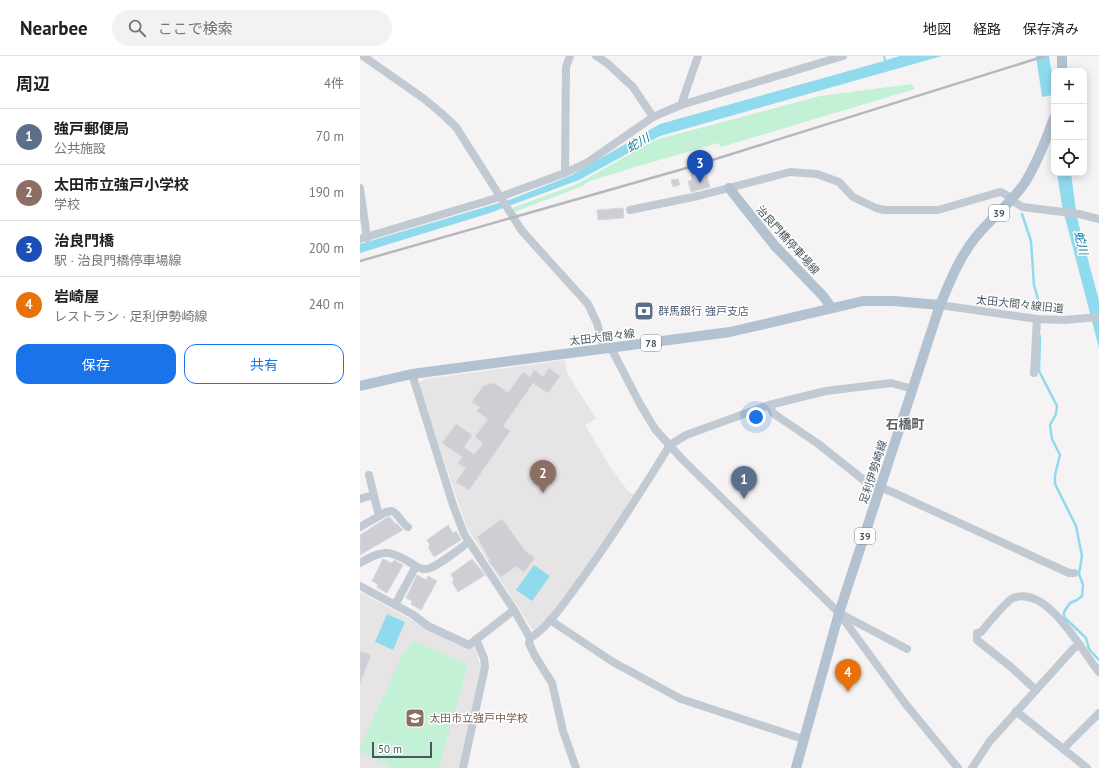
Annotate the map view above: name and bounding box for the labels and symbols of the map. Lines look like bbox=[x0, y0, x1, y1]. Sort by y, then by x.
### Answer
water label: 蛇川 bbox=[624, 129, 654, 155]
pin: 3 bbox=[687, 150, 713, 183]
street label: 治良門橋停車場線 bbox=[753, 203, 823, 277]
road number: 39 bbox=[989, 205, 1009, 221]
water label: 蛇川 bbox=[1071, 229, 1092, 258]
street label: 太田大間々線旧道 bbox=[976, 292, 1064, 316]
bank icon: 群馬銀行 強戸支店 bbox=[633, 300, 655, 322]
place label: 群馬銀行 強戸支店 bbox=[658, 304, 749, 318]
street label: 太田大間々線 bbox=[568, 326, 636, 348]
road number: 78 bbox=[641, 335, 661, 351]
your location bbox=[746, 407, 766, 427]
district label: 石橋町 bbox=[885, 416, 925, 433]
street label: 足利伊勢崎線 bbox=[856, 438, 890, 506]
pin: 2 bbox=[530, 460, 556, 493]
pin: 1 bbox=[731, 466, 757, 499]
road number: 39 bbox=[855, 528, 875, 544]
pin: 4 bbox=[835, 659, 861, 692]
school or university icon: 太田市立強戸中学校 bbox=[404, 707, 426, 729]
place label: 太田市立強戸中学校 bbox=[429, 711, 528, 725]
scale bar bbox=[372, 740, 432, 759]

